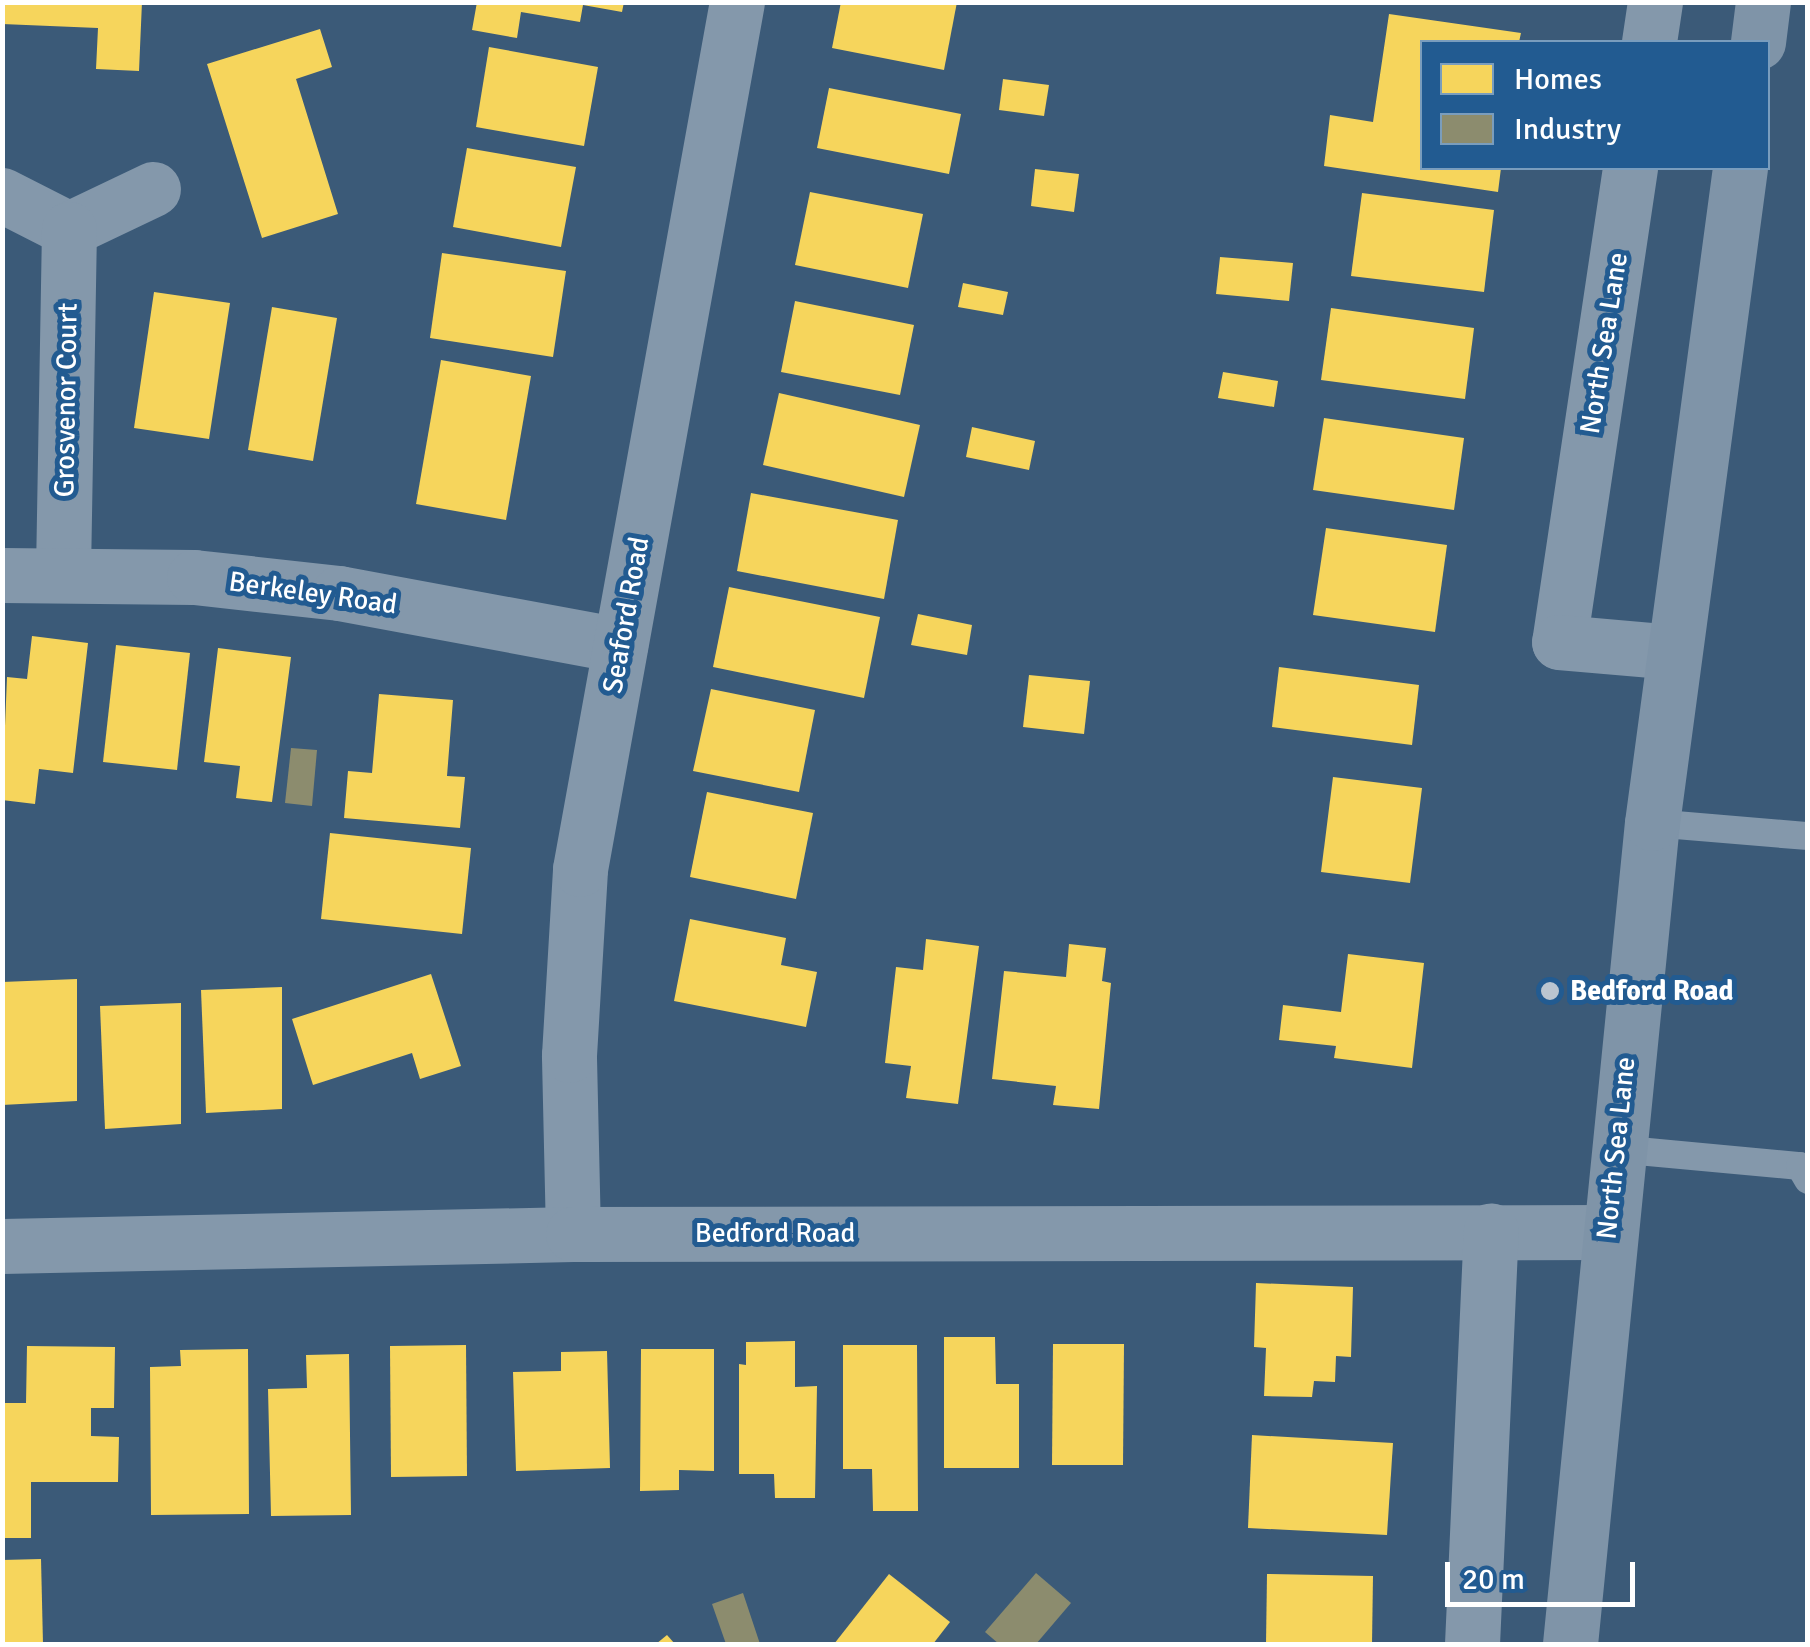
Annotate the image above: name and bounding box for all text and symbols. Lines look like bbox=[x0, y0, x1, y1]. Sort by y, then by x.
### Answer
legend bbox=[1420, 40, 1770, 170]
text: Homes bbox=[1514, 61, 1602, 98]
text: Industry bbox=[1514, 111, 1621, 148]
street label: North Sea Lane bbox=[1573, 250, 1635, 436]
street label: Grosvenor Court bbox=[48, 302, 84, 498]
street label: Seaford Road bbox=[596, 534, 656, 696]
street label: Berkeley Road bbox=[227, 565, 399, 621]
place label: Bedford Road bbox=[1570, 974, 1734, 1008]
marker: Bedford Road bbox=[1539, 980, 1561, 1002]
street label: North Sea Lane bbox=[1590, 1055, 1642, 1241]
street label: Bedford Road bbox=[695, 1216, 855, 1250]
scale bar bbox=[1450, 1542, 1640, 1604]
text: 20 m bbox=[1462, 1561, 1525, 1598]

